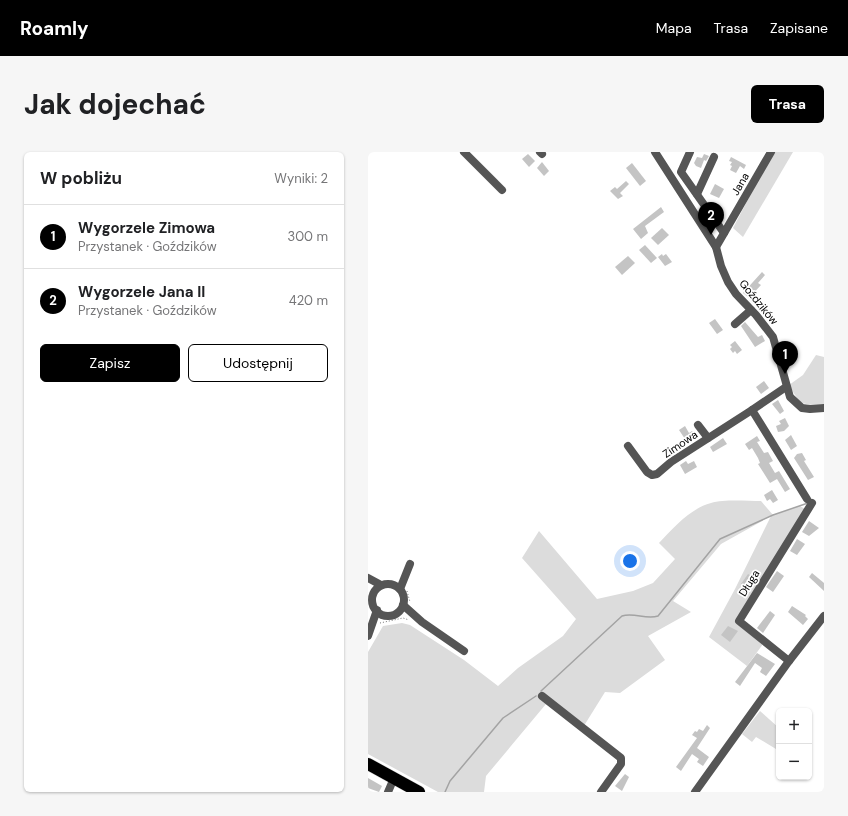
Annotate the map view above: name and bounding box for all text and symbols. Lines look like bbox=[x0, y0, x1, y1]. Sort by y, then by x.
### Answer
text: Roamly bbox=[20, 16, 89, 41]
text: Mapa bbox=[656, 19, 692, 37]
text: Trasa bbox=[714, 19, 748, 37]
text: Zapisane bbox=[770, 19, 828, 37]
button: Trasa bbox=[751, 85, 824, 123]
text: Jak dojechać bbox=[24, 86, 206, 123]
text: W pobliżu bbox=[40, 167, 122, 189]
text: Wyniki: 2 bbox=[274, 170, 328, 187]
street label: Jana bbox=[728, 170, 752, 198]
pin: 2 bbox=[698, 202, 724, 235]
text: Wygorzele Zimowa bbox=[78, 218, 215, 238]
text: 1 bbox=[51, 228, 55, 245]
text: 300 m bbox=[287, 228, 328, 245]
text: Przystanek · Goździków bbox=[78, 238, 217, 255]
street label: Goździków bbox=[736, 276, 782, 328]
text: Wygorzele Jana II bbox=[78, 282, 205, 302]
text: 2 bbox=[49, 292, 57, 309]
text: 420 m bbox=[289, 292, 328, 309]
text: Przystanek · Goździków bbox=[78, 302, 217, 319]
pin: 1 bbox=[772, 341, 798, 374]
button: Zapisz bbox=[40, 344, 180, 382]
button: Udostępnij bbox=[188, 344, 328, 382]
street label: Zimowa bbox=[660, 427, 700, 461]
your location bbox=[620, 551, 640, 571]
street label: Długa bbox=[735, 567, 763, 599]
map controls bbox=[776, 708, 812, 780]
button: + bbox=[776, 708, 812, 744]
button: − bbox=[776, 744, 812, 780]

